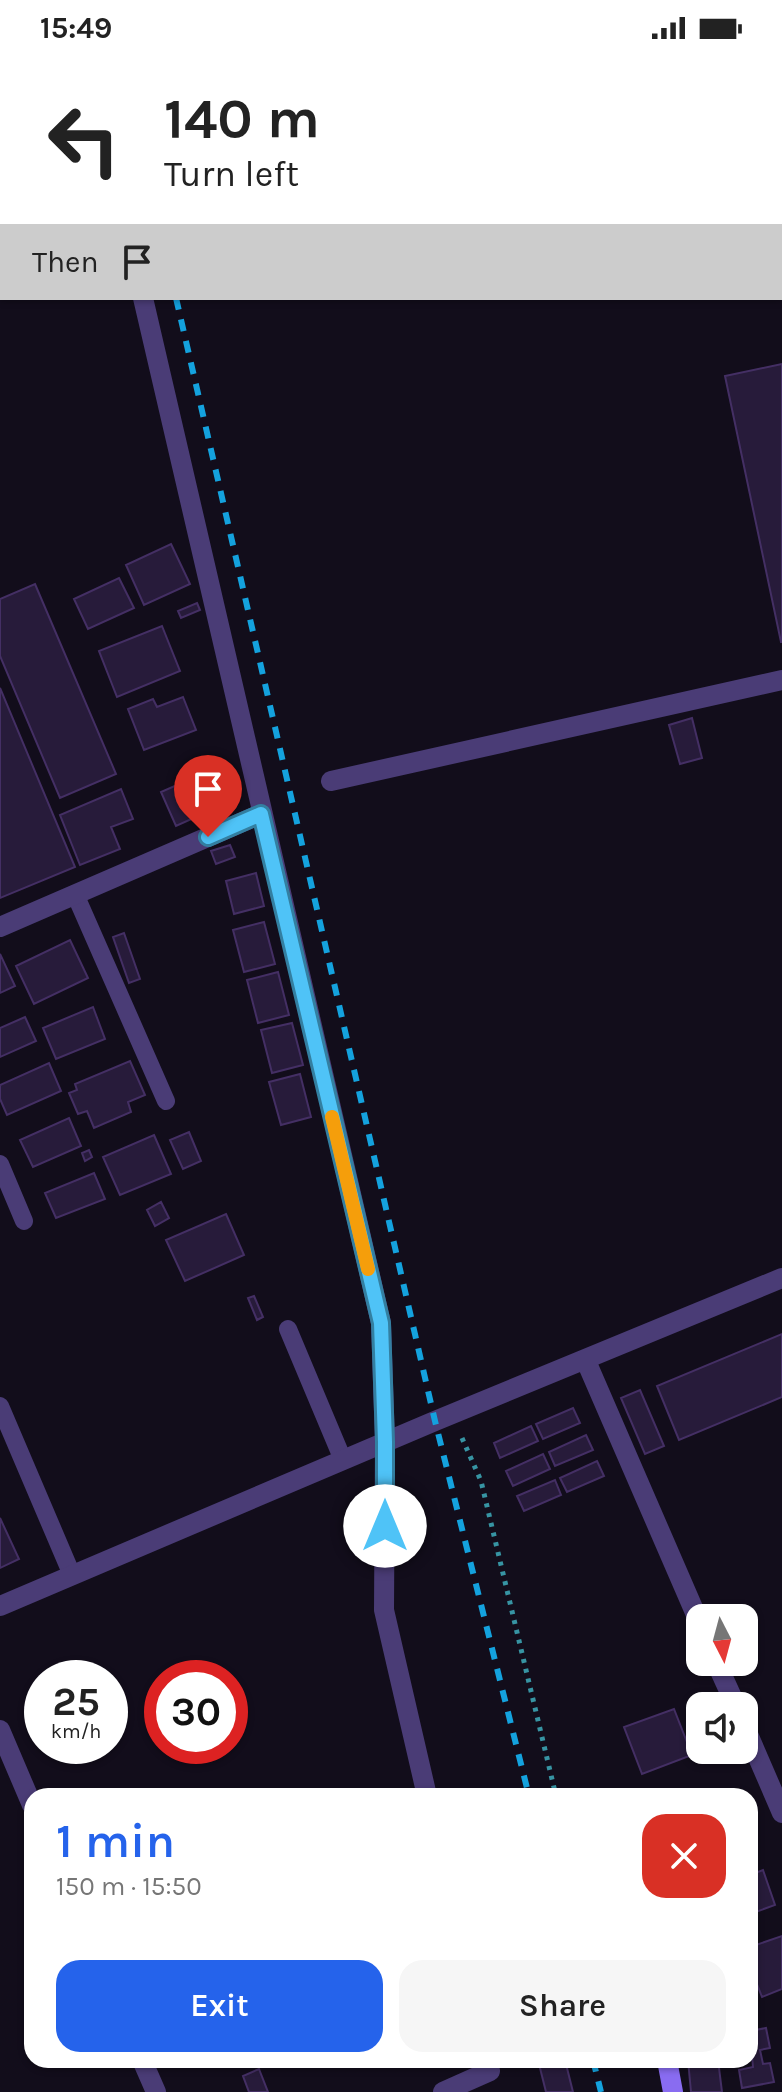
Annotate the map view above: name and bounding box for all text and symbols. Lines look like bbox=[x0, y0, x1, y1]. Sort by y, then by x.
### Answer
text: 15:49 bbox=[40, 10, 112, 46]
text: 140 m bbox=[164, 86, 320, 151]
icon: left bbox=[32, 88, 136, 192]
text: Turn left bbox=[164, 153, 299, 195]
icon: arrive bbox=[115, 240, 159, 284]
text: Then bbox=[32, 244, 99, 280]
pin bbox=[174, 755, 242, 837]
icon: arrive bbox=[186, 767, 230, 811]
position arrow bbox=[343, 1484, 427, 1568]
north arrow bbox=[686, 1604, 758, 1676]
map controls bbox=[686, 1604, 758, 1764]
speed limit sign: 30 bbox=[144, 1660, 248, 1764]
text: 25 bbox=[52, 1678, 100, 1725]
button: sound bbox=[686, 1692, 758, 1764]
text: km/h bbox=[51, 1720, 101, 1743]
text: 1 min bbox=[56, 1813, 175, 1869]
button: close bbox=[642, 1814, 726, 1898]
text: 150 m · 15:50 bbox=[56, 1871, 202, 1902]
button: Exit bbox=[56, 1960, 383, 2052]
button: Share bbox=[399, 1960, 726, 2052]

